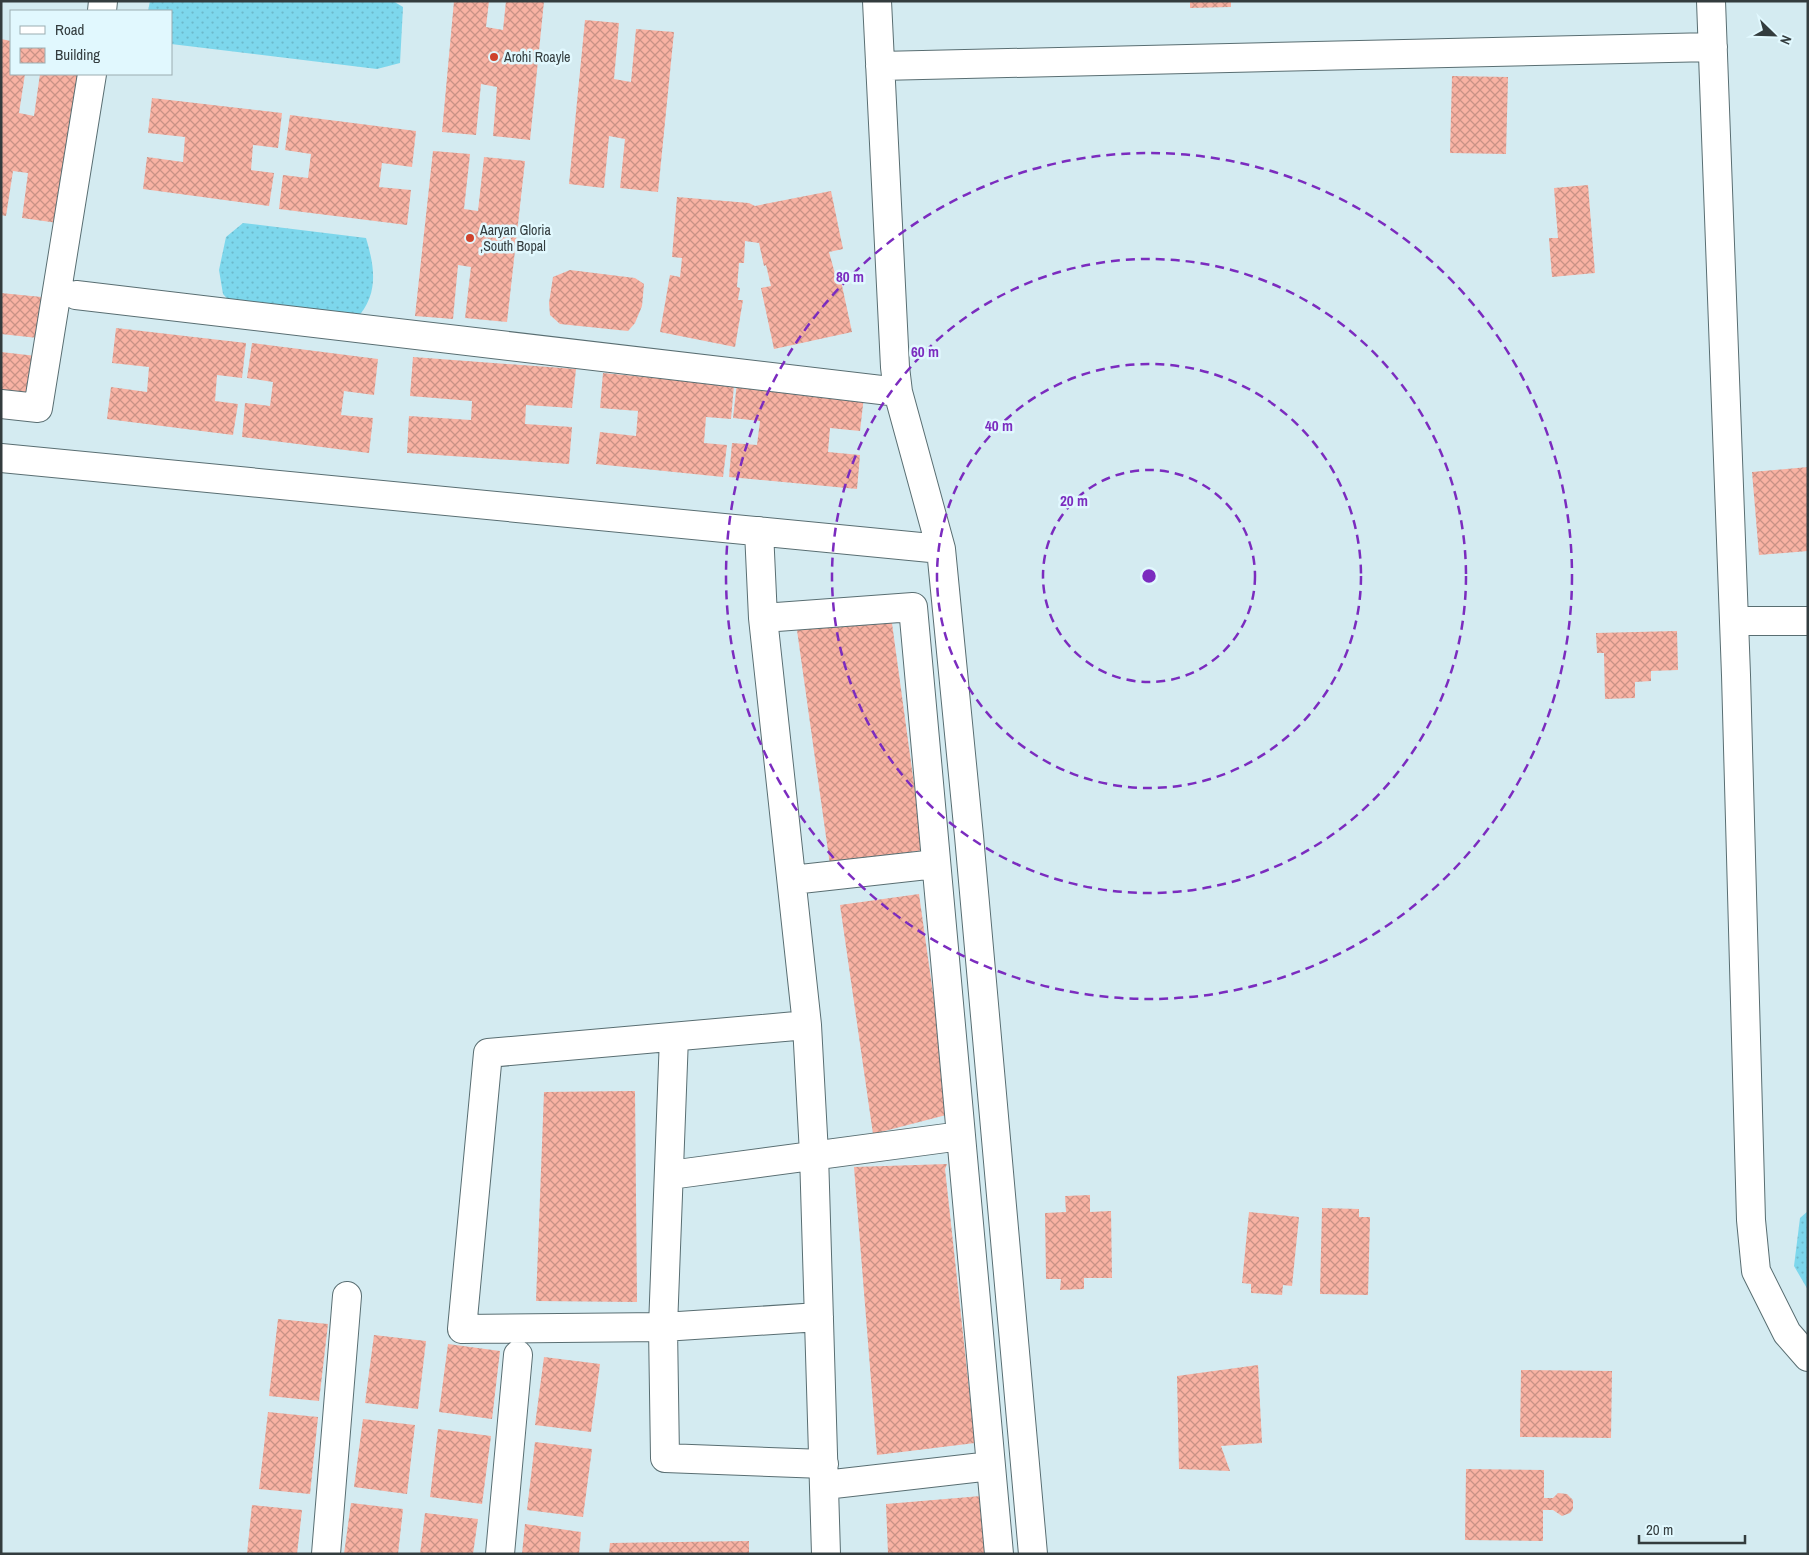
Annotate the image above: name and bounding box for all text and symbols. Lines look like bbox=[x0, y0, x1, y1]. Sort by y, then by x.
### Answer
legend bbox=[10, 10, 172, 75]
north arrow bbox=[1749, 10, 1799, 60]
text: Road bbox=[55, 19, 84, 40]
text: N bbox=[1776, 33, 1796, 47]
text: Building bbox=[55, 44, 100, 65]
place label: Arohi Roayle bbox=[503, 48, 570, 66]
marker: Arohi Roayle bbox=[488, 51, 500, 63]
place label: Aaryan Gloria ,South Bopal bbox=[479, 221, 551, 255]
marker: Aaryan Gloria ,South Bopal bbox=[464, 232, 476, 244]
text: 80 m bbox=[836, 266, 864, 287]
text: 60 m bbox=[911, 341, 939, 362]
text: 40 m bbox=[985, 415, 1013, 436]
text: 20 m bbox=[1060, 490, 1088, 511]
centre of rings bbox=[1140, 567, 1158, 585]
scale bar bbox=[1639, 1512, 1745, 1544]
text: 20 m bbox=[1646, 1519, 1673, 1540]

